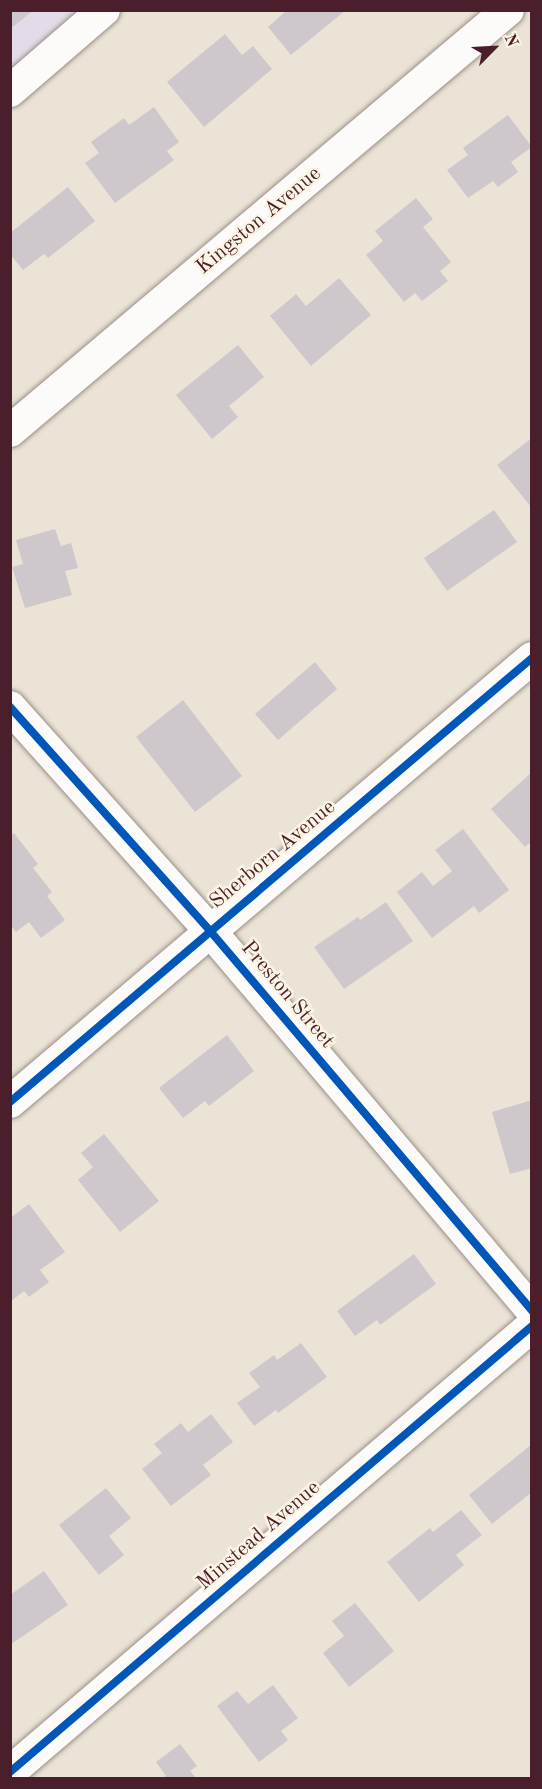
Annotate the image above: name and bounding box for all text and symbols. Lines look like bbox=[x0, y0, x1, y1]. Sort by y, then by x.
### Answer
north arrow bbox=[464, 18, 524, 78]
text: N bbox=[501, 32, 520, 50]
street label: Kingston Avenue bbox=[192, 162, 326, 280]
street label: Sherborn Avenue bbox=[205, 795, 341, 915]
street label: Preston Street bbox=[235, 936, 339, 1054]
street label: Minstead Avenue bbox=[192, 1476, 326, 1596]

